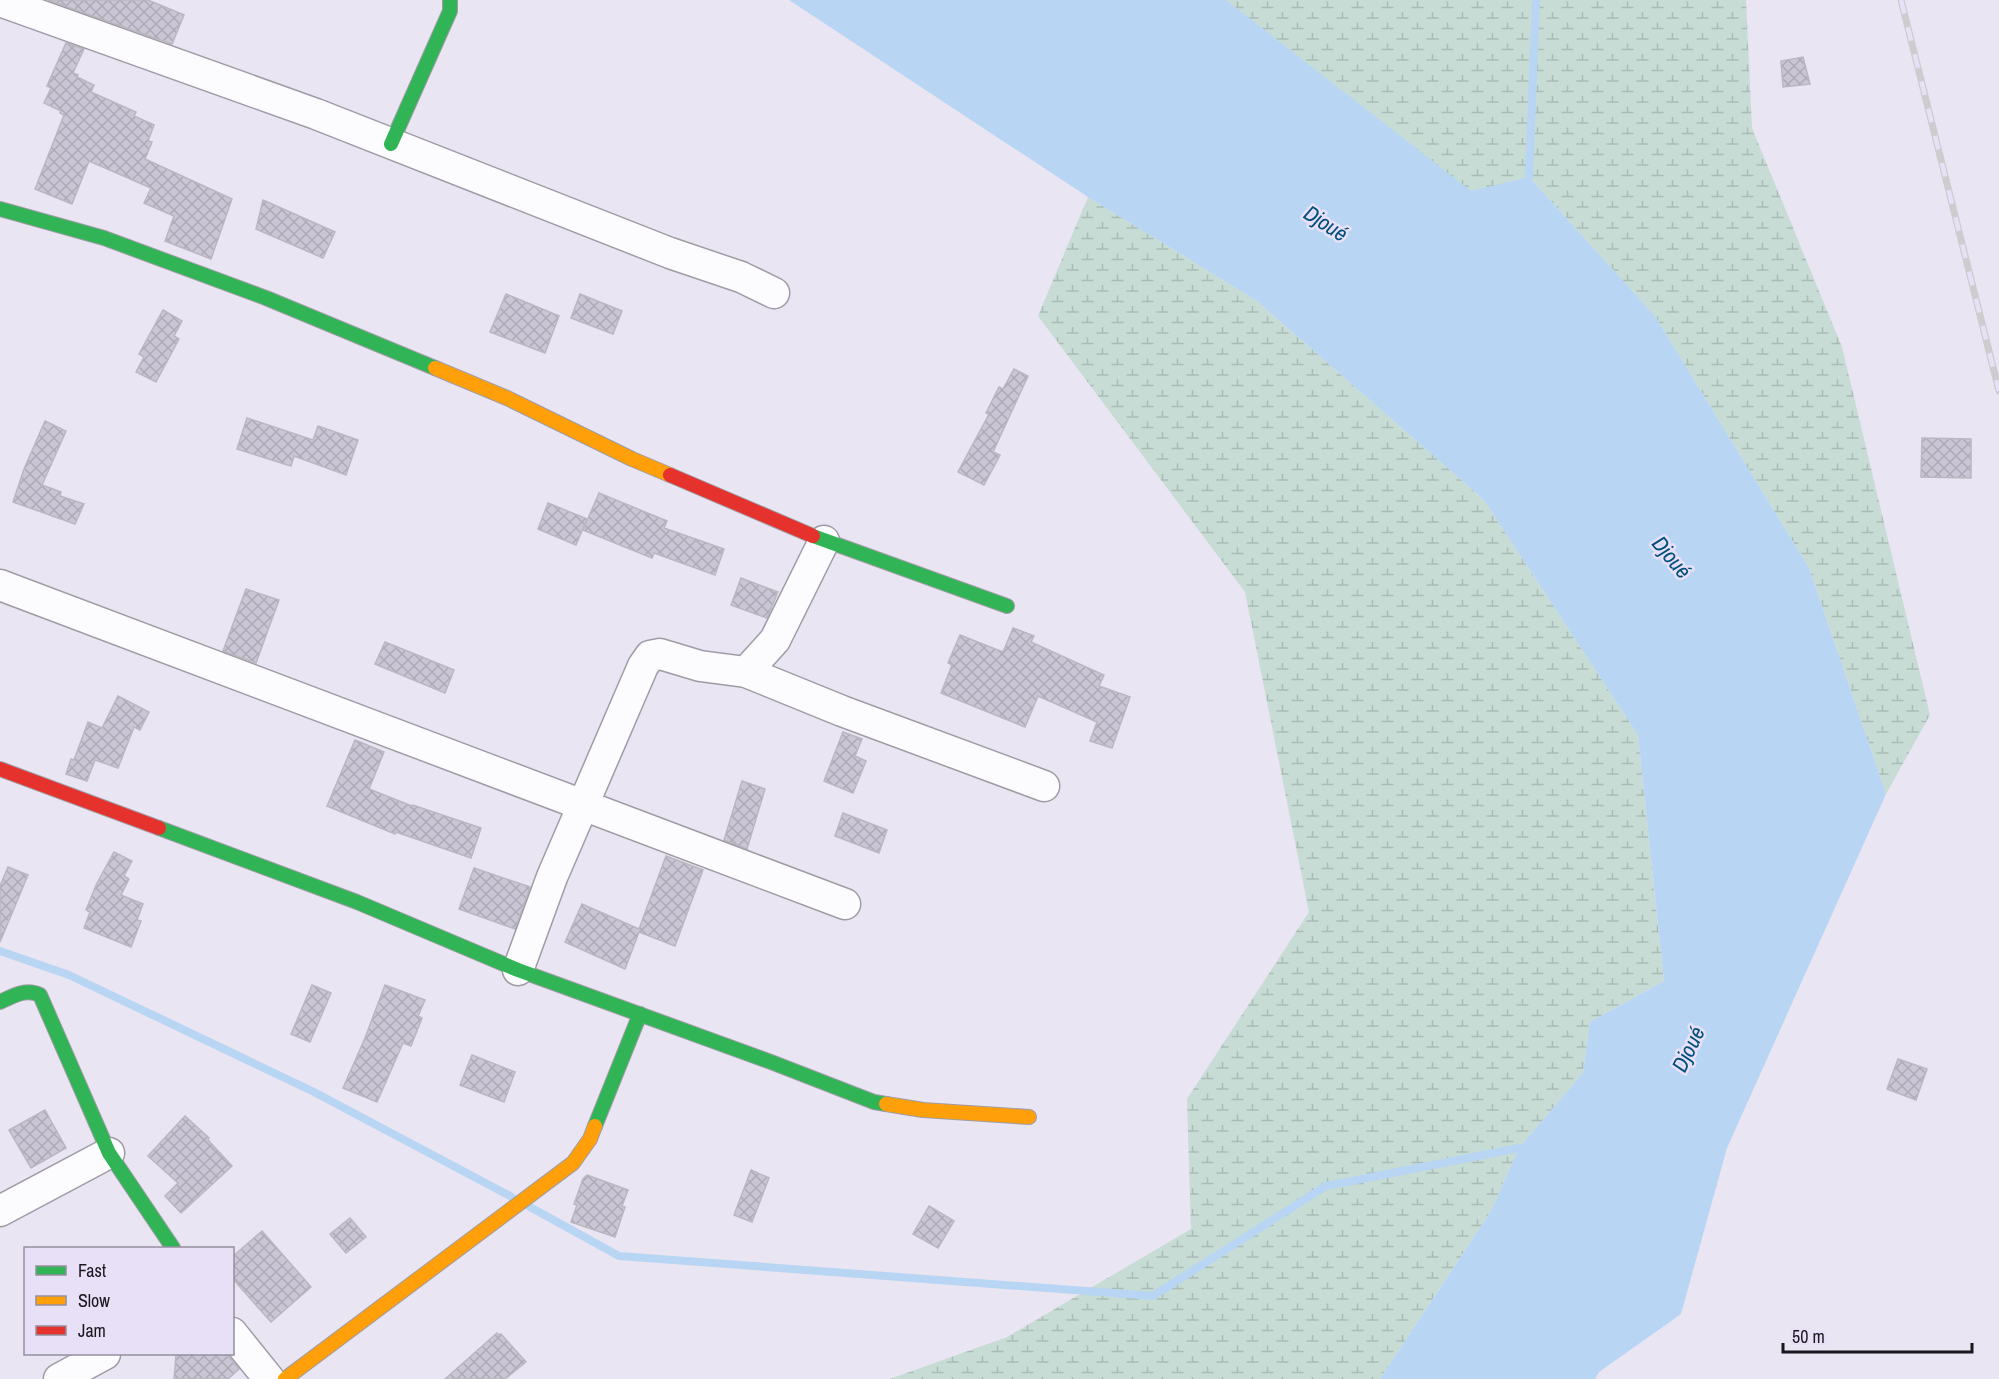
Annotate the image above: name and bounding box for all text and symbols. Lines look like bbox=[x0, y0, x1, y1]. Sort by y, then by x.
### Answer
water label: Djoué bbox=[1298, 198, 1354, 248]
water label: Djoué bbox=[1645, 529, 1699, 585]
water label: Djoué bbox=[1664, 1021, 1712, 1077]
legend bbox=[24, 1247, 234, 1355]
text: Fast bbox=[78, 1258, 106, 1283]
text: Slow bbox=[78, 1288, 110, 1313]
scale bar bbox=[1783, 1316, 1972, 1354]
text: Jam bbox=[78, 1318, 106, 1343]
text: 50 m bbox=[1792, 1324, 1825, 1349]

